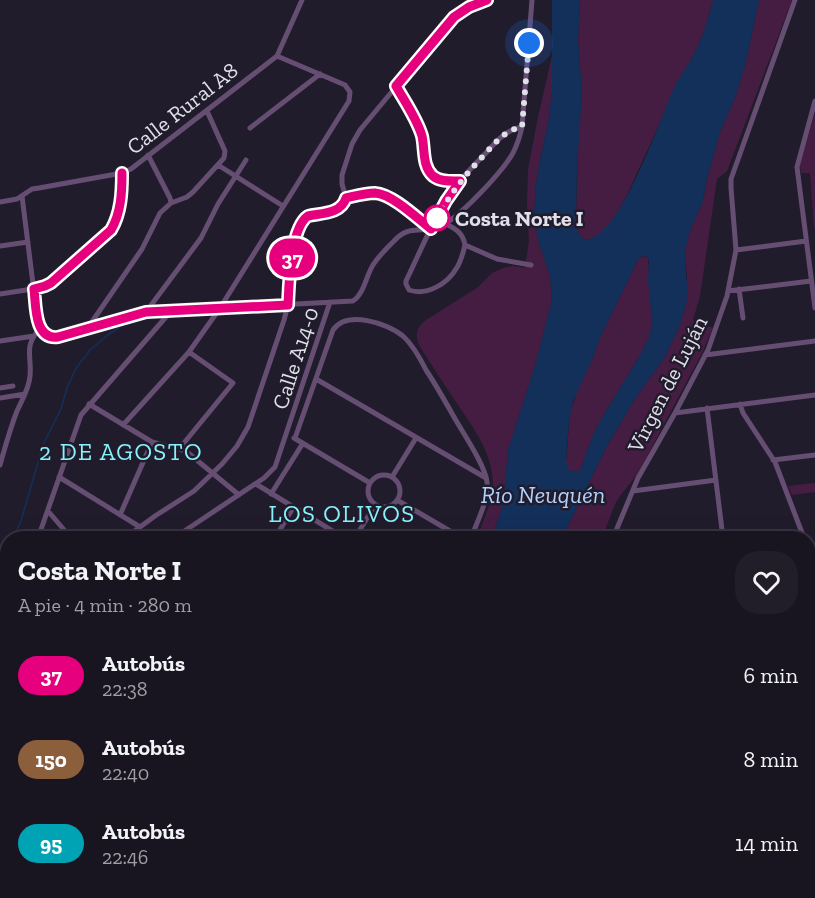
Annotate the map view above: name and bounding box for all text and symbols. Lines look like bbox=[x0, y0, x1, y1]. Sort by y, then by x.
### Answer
your location bbox=[514, 28, 544, 58]
street label: Calle Rural A8 bbox=[121, 57, 243, 160]
marker: Costa Norte I bbox=[424, 205, 450, 231]
place label: Costa Norte I bbox=[455, 205, 583, 232]
line badge: 37 bbox=[265, 238, 319, 278]
text: 37 bbox=[281, 246, 303, 271]
street label: Calle A14-0 bbox=[266, 304, 325, 413]
street label: Virgen de Luján bbox=[621, 311, 714, 458]
district label: 2 DE AGOSTO bbox=[39, 437, 203, 466]
water label: Río Neuquén bbox=[481, 480, 605, 509]
district label: LOS OLIVOS bbox=[269, 499, 415, 528]
button: heart bbox=[735, 551, 798, 614]
text: Costa Norte I bbox=[18, 554, 181, 587]
text: A pie · 4 min · 280 m bbox=[18, 593, 192, 617]
text: Autobús bbox=[102, 650, 185, 677]
text: 6 min bbox=[744, 662, 798, 689]
text: 37 bbox=[40, 663, 62, 688]
text: 22:38 bbox=[102, 677, 148, 701]
text: Autobús bbox=[102, 734, 185, 761]
text: 8 min bbox=[743, 746, 798, 773]
text: 150 bbox=[35, 747, 67, 772]
text: 22:40 bbox=[102, 761, 149, 785]
text: Autobús bbox=[102, 818, 185, 845]
text: 14 min bbox=[735, 830, 798, 857]
text: 95 bbox=[40, 831, 62, 856]
text: 22:46 bbox=[102, 845, 148, 869]

